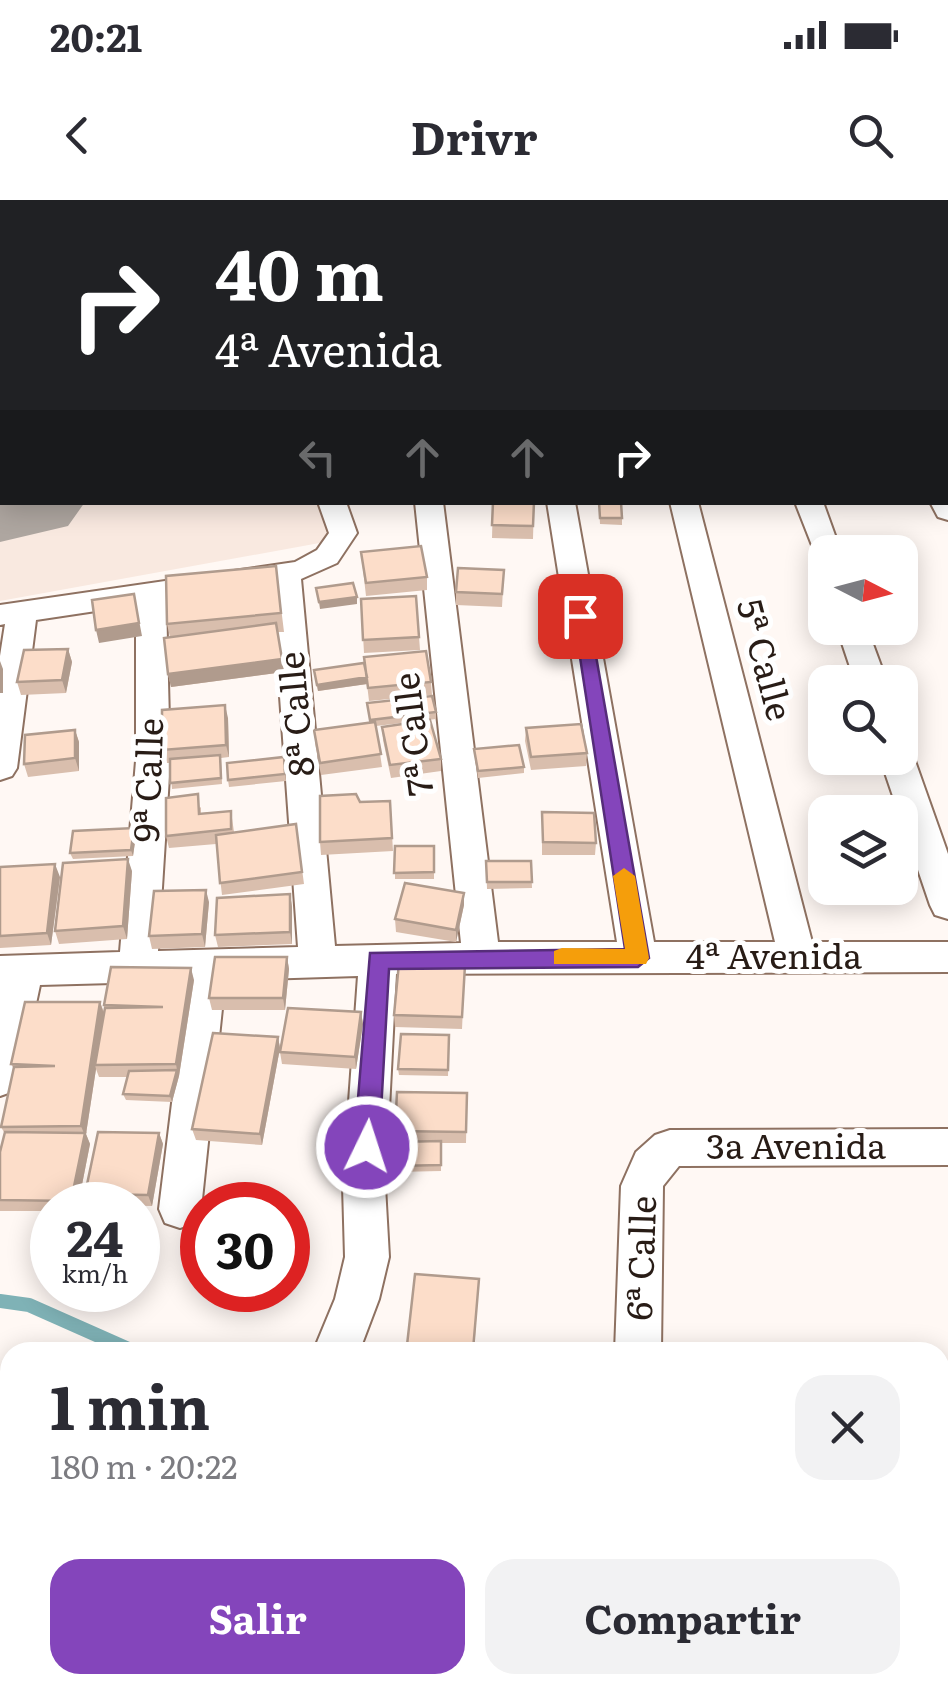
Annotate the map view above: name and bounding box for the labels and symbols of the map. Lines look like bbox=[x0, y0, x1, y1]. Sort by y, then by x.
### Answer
north arrow bbox=[808, 535, 918, 645]
pin bbox=[538, 574, 623, 659]
street label: 5ª Calle bbox=[726, 593, 808, 726]
street label: 8ª Calle bbox=[263, 650, 325, 779]
street label: 7ª Calle bbox=[378, 670, 444, 799]
street label: 9ª Calle bbox=[118, 717, 174, 843]
street label: 4ª Avenida bbox=[686, 928, 862, 980]
position arrow bbox=[315, 1095, 419, 1199]
street label: 3a Avenida bbox=[706, 1118, 886, 1170]
speed limit sign: 30 bbox=[180, 1182, 310, 1312]
street label: 6ª Calle bbox=[611, 1195, 667, 1321]

